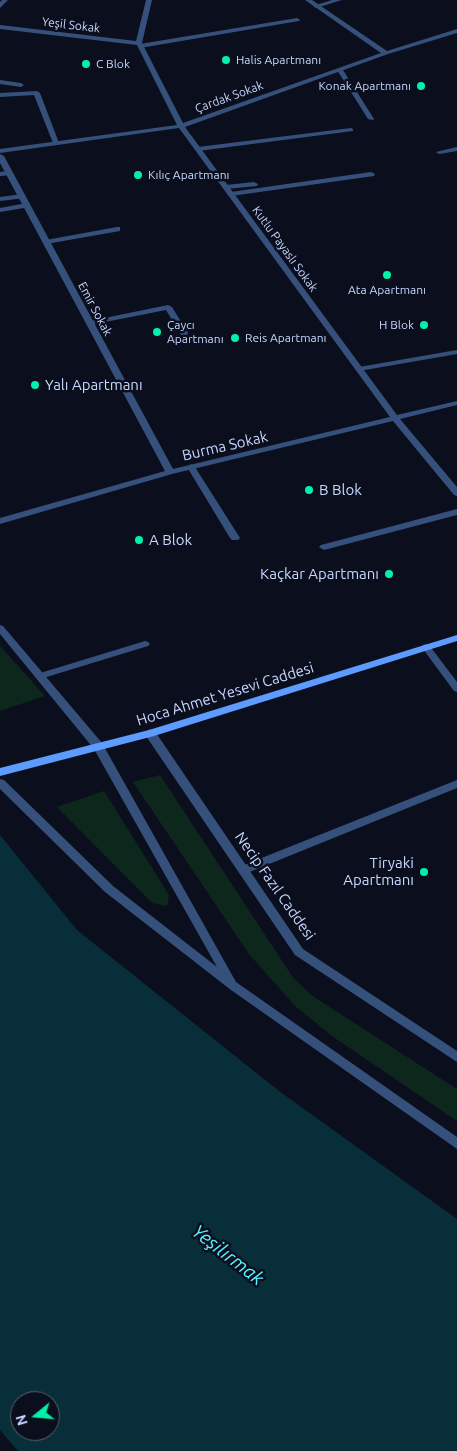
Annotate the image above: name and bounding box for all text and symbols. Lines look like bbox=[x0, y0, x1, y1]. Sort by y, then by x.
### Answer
street label: Yeşil Sokak bbox=[41, 14, 101, 36]
place label: Halis Apartmanı bbox=[236, 53, 321, 67]
marker: Halis Apartmanı bbox=[220, 54, 232, 66]
place label: C Blok bbox=[96, 57, 130, 71]
marker: C Blok bbox=[80, 58, 92, 70]
street label: Çardak Sokak bbox=[193, 78, 265, 116]
place label: Konak Apartmanı bbox=[318, 79, 411, 93]
marker: Konak Apartmanı bbox=[415, 80, 427, 92]
place label: Kılıç Apartmanı bbox=[148, 168, 229, 182]
marker: Kılıç Apartmanı bbox=[132, 169, 144, 181]
street label: Kutlu Payaslı Sokak bbox=[249, 203, 321, 295]
marker: Ata Apartmanı bbox=[381, 269, 393, 281]
street label: Emir Sokak bbox=[75, 280, 115, 338]
place label: Ata Apartmanı bbox=[348, 283, 426, 297]
place label: Çaycı Apartmanı bbox=[167, 318, 224, 346]
place label: H Blok bbox=[379, 318, 414, 332]
marker: H Blok bbox=[418, 319, 430, 331]
marker: Çaycı Apartmanı bbox=[151, 326, 163, 338]
place label: Reis Apartmanı bbox=[245, 331, 326, 345]
marker: Reis Apartmanı bbox=[229, 332, 241, 344]
place label: Yalı Apartmanı bbox=[45, 376, 143, 394]
marker: Yalı Apartmanı bbox=[29, 379, 41, 391]
street label: Burma Sokak bbox=[180, 427, 270, 465]
place label: B Blok bbox=[319, 481, 362, 499]
marker: B Blok bbox=[303, 484, 315, 496]
place label: A Blok bbox=[149, 531, 192, 549]
marker: A Blok bbox=[133, 534, 145, 546]
place label: Kaçkar Apartmanı bbox=[260, 565, 379, 583]
marker: Kaçkar Apartmanı bbox=[383, 568, 395, 580]
street label: Hoca Ahmet Yesevi Caddesi bbox=[134, 658, 316, 730]
street label: Necip Fazıl Caddesi bbox=[231, 829, 319, 943]
place label: Tiryaki Apartmanı bbox=[343, 854, 414, 889]
marker: Tiryaki Apartmanı bbox=[418, 866, 430, 878]
water label: Yeşilırmak bbox=[187, 1220, 269, 1290]
north arrow bbox=[10, 1391, 60, 1441]
text: N bbox=[12, 1413, 31, 1427]

